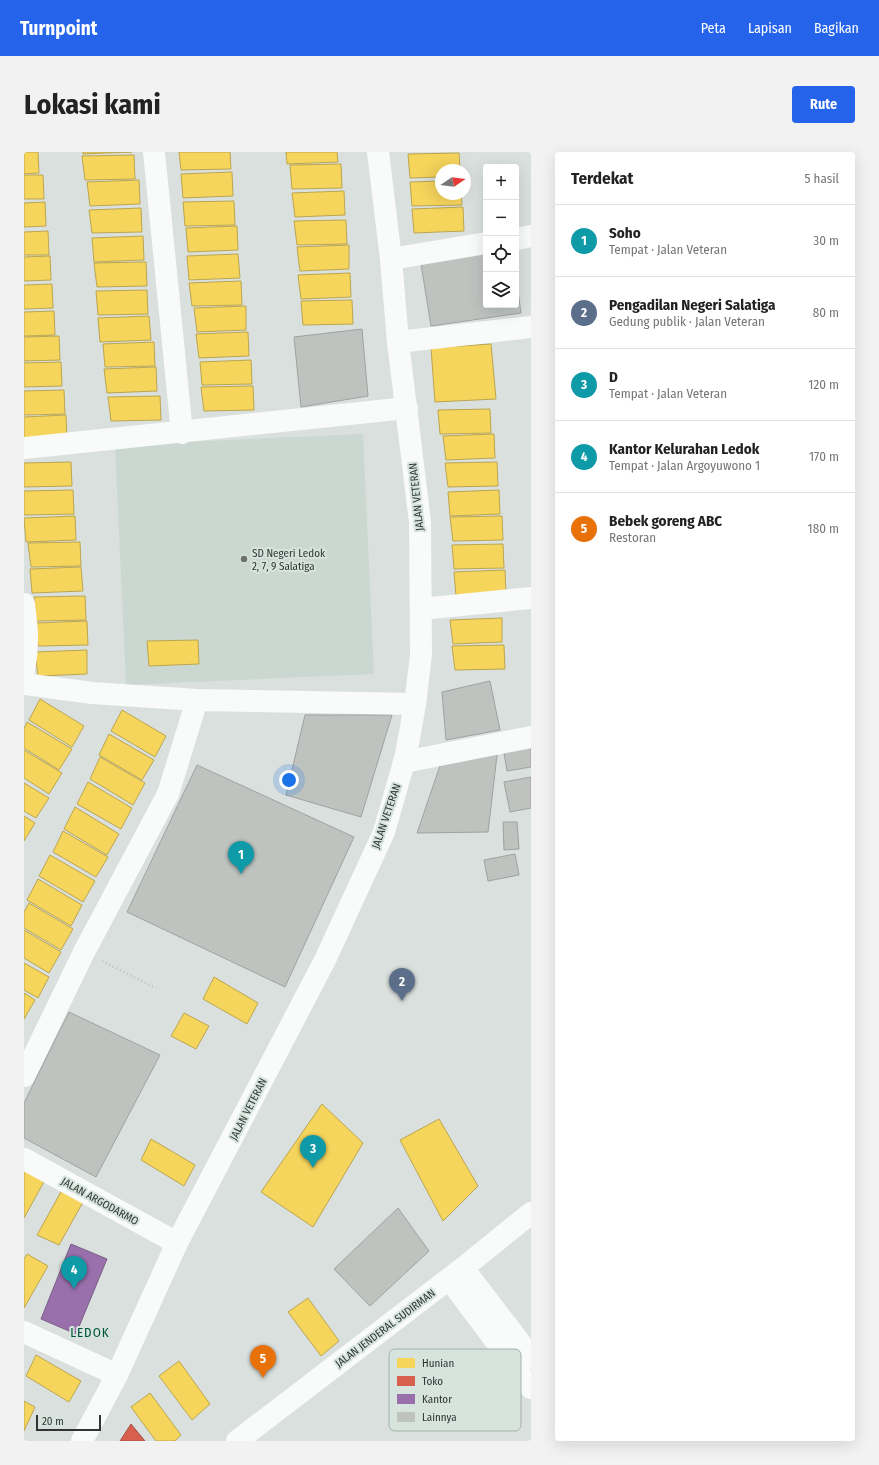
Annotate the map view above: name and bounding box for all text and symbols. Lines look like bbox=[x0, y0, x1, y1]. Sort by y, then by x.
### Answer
text: Turnpoint bbox=[20, 17, 97, 40]
text: Peta bbox=[701, 20, 726, 37]
text: Lapisan bbox=[748, 20, 792, 37]
text: Bagikan bbox=[814, 20, 859, 37]
button: Rute bbox=[792, 86, 855, 123]
text: Lokasi kami bbox=[24, 88, 161, 121]
north arrow bbox=[435, 164, 471, 200]
map controls bbox=[483, 164, 519, 308]
button: + bbox=[483, 164, 519, 200]
text: Terdekat bbox=[571, 168, 633, 189]
text: 5 hasil bbox=[805, 171, 839, 186]
button: − bbox=[483, 200, 519, 236]
text: Soho bbox=[609, 224, 641, 242]
text: 1 bbox=[581, 233, 587, 248]
text: 30 m bbox=[813, 233, 839, 248]
button: locate bbox=[483, 236, 519, 272]
text: Tempat · Jalan Veteran bbox=[609, 242, 727, 257]
button: layers bbox=[483, 272, 519, 308]
text: Pengadilan Negeri Salatiga bbox=[609, 296, 775, 314]
text: 2 bbox=[581, 305, 587, 320]
text: 80 m bbox=[813, 305, 839, 320]
text: Gedung publik · Jalan Veteran bbox=[609, 314, 765, 329]
text: D bbox=[609, 368, 618, 386]
text: 3 bbox=[581, 377, 587, 392]
text: 120 m bbox=[808, 377, 839, 392]
text: Tempat · Jalan Veteran bbox=[609, 386, 727, 401]
text: Kantor Kelurahan Ledok bbox=[609, 440, 759, 458]
text: 4 bbox=[581, 449, 587, 464]
text: 170 m bbox=[809, 449, 839, 464]
text: Tempat · Jalan Argoyuwono 1 bbox=[609, 458, 760, 473]
street label: JALAN VETERAN bbox=[406, 462, 427, 532]
text: Bebek goreng ABC bbox=[609, 512, 722, 530]
text: 5 bbox=[581, 521, 587, 536]
text: 180 m bbox=[808, 521, 839, 536]
text: Restoran bbox=[609, 530, 656, 545]
place label: SD Negeri Ledok 2, 7, 9 Salatiga bbox=[252, 547, 326, 573]
marker: SD Negeri Ledok 2, 7, 9 Salatiga bbox=[239, 554, 249, 564]
your location bbox=[279, 770, 299, 790]
street label: JALAN VETERAN bbox=[369, 782, 404, 851]
pin: 1 bbox=[228, 841, 254, 874]
pin: 2 bbox=[389, 968, 415, 1001]
street label: JALAN VETERAN bbox=[227, 1076, 270, 1143]
pin: 3 bbox=[300, 1135, 326, 1168]
street label: JALAN ARGODARMO bbox=[59, 1175, 141, 1228]
pin: 4 bbox=[61, 1256, 87, 1289]
street label: JALAN JENDERAL SUDIRMAN bbox=[333, 1287, 438, 1370]
district label: LEDOK bbox=[70, 1325, 110, 1340]
pin: 5 bbox=[250, 1345, 276, 1378]
legend bbox=[389, 1349, 521, 1431]
text: Hunian bbox=[422, 1357, 454, 1370]
text: Toko bbox=[422, 1375, 443, 1388]
text: Kantor bbox=[422, 1393, 452, 1406]
text: Lainnya bbox=[422, 1411, 457, 1424]
scale bar bbox=[36, 1413, 101, 1432]
text: 20 m bbox=[42, 1415, 64, 1428]

